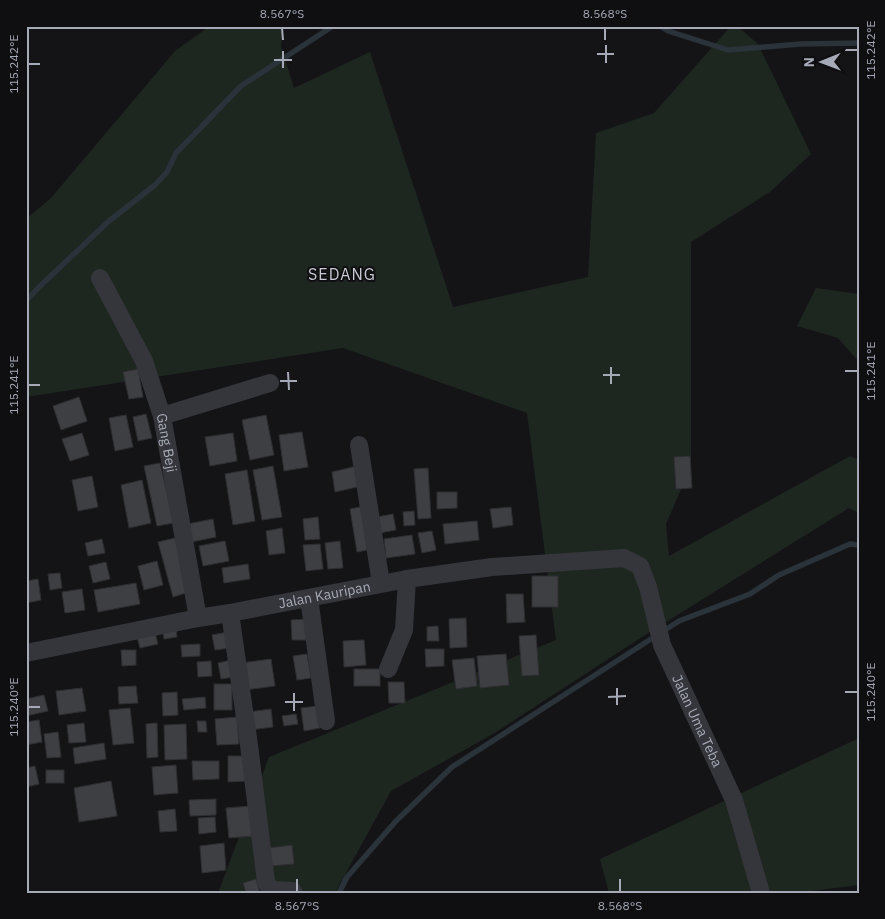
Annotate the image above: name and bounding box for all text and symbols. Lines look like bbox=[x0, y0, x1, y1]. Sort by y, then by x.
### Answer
text: 8.567°S bbox=[260, 6, 304, 21]
text: 8.568°S bbox=[583, 6, 627, 21]
text: 115.242°E bbox=[863, 20, 878, 80]
text: 115.242°E bbox=[6, 34, 21, 94]
north arrow bbox=[798, 38, 848, 88]
text: N bbox=[800, 57, 818, 67]
district label: SEDANG bbox=[308, 264, 376, 284]
text: 115.241°E bbox=[863, 341, 878, 401]
text: 115.241°E bbox=[6, 355, 21, 415]
street label: Gang Beji bbox=[153, 412, 181, 474]
street label: Jalan Kauripan bbox=[277, 577, 372, 613]
text: 115.240°E bbox=[863, 662, 878, 722]
street label: Jalan Uma Teba bbox=[668, 672, 727, 771]
text: 115.240°E bbox=[6, 677, 21, 737]
text: 8.567°S bbox=[275, 898, 319, 913]
text: 8.568°S bbox=[598, 898, 642, 913]

